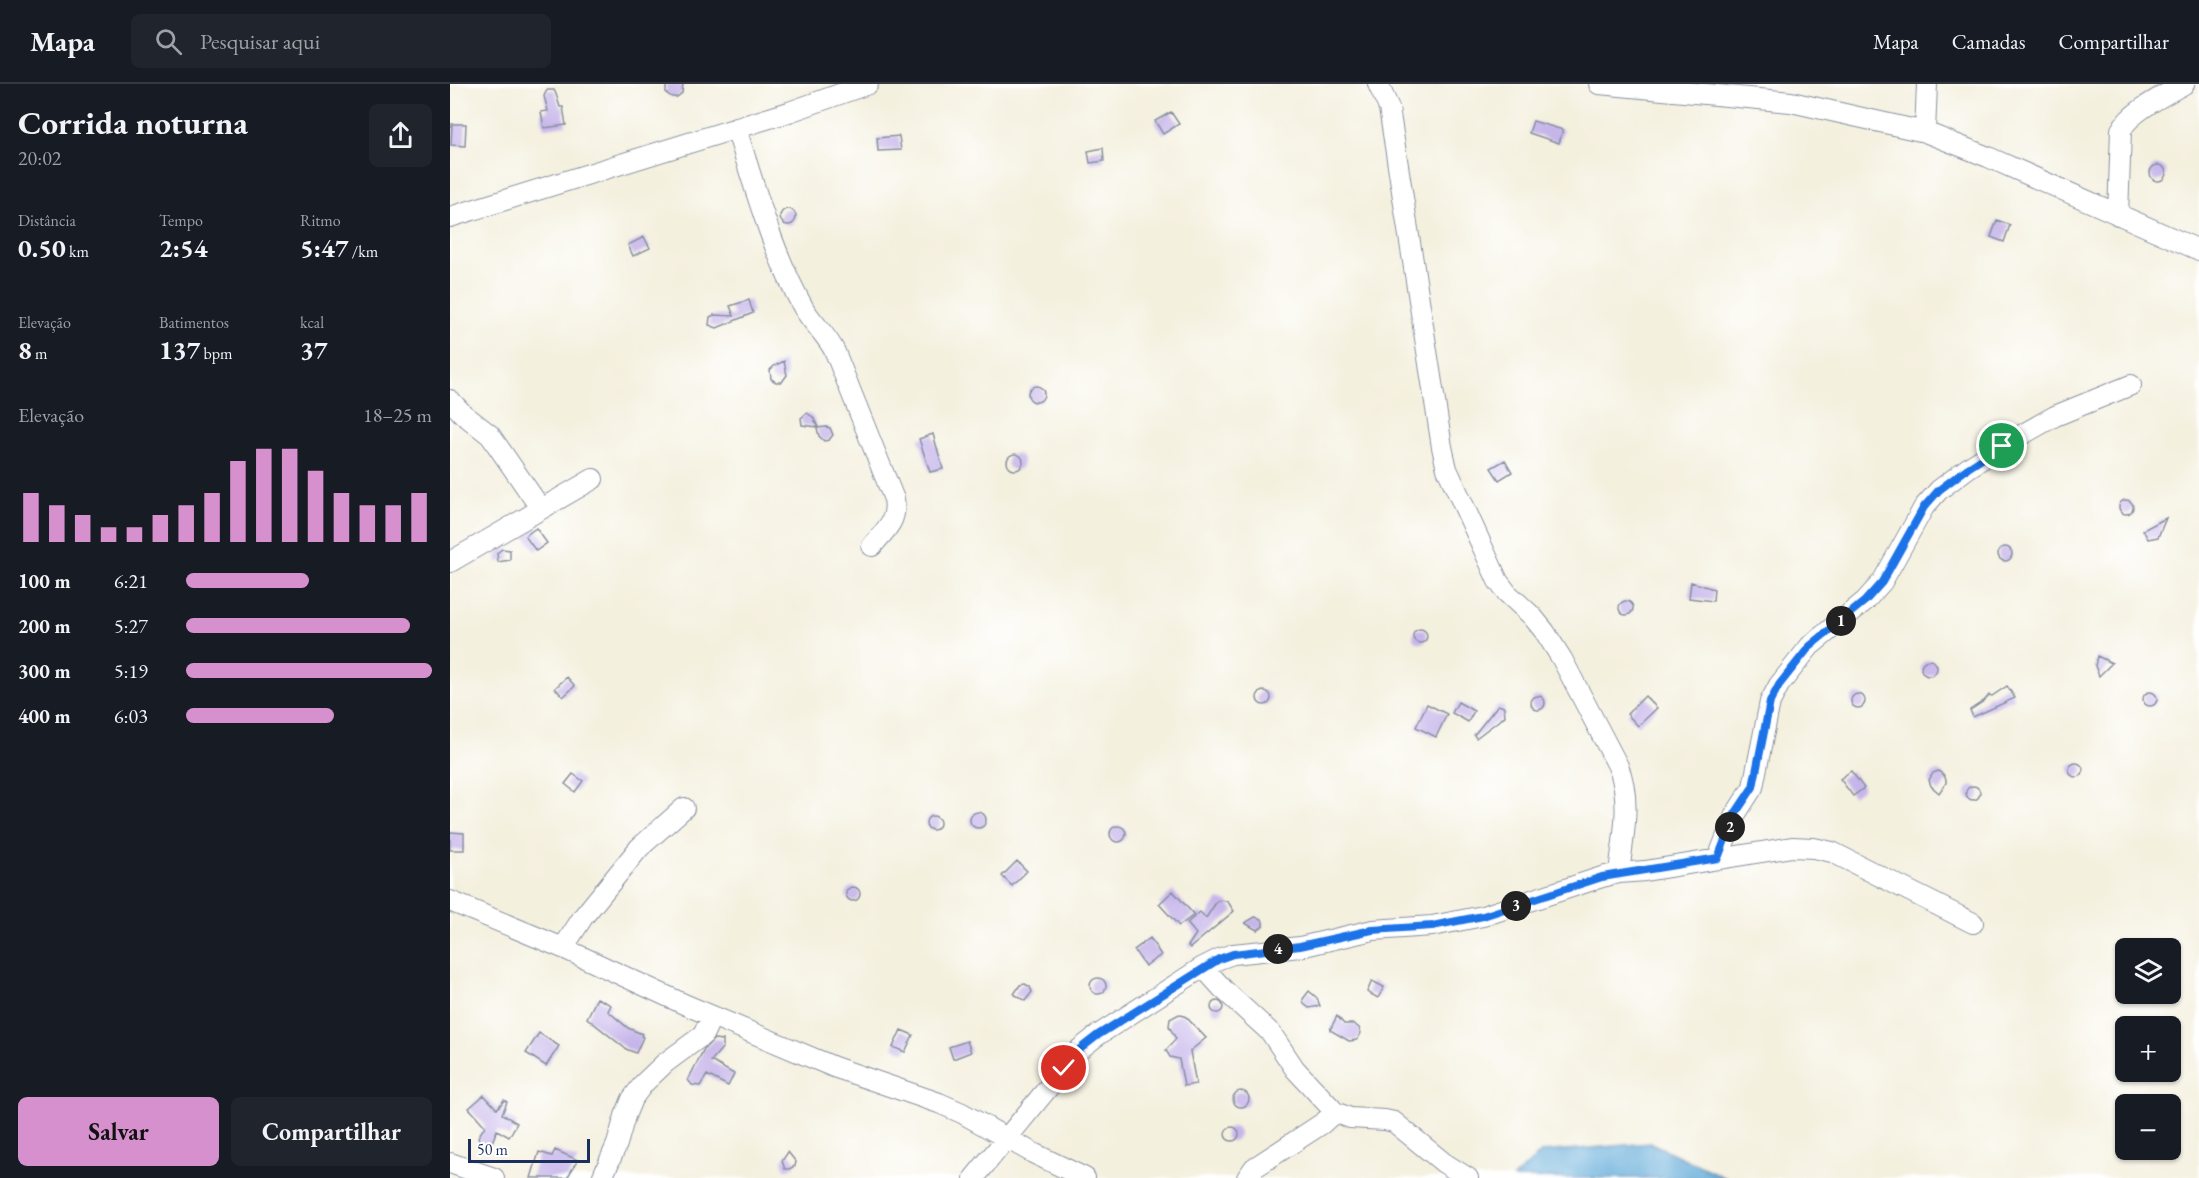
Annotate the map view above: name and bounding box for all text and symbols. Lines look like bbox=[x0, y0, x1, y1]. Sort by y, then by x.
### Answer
search box bbox=[131, 14, 551, 68]
text: Mapa bbox=[30, 23, 95, 59]
icon: search bbox=[152, 25, 185, 58]
text: Pesquisar aqui bbox=[200, 27, 320, 56]
text: Mapa bbox=[1873, 28, 1919, 55]
text: Camadas bbox=[1952, 28, 2025, 55]
text: Compartilhar bbox=[2058, 28, 2169, 55]
text: Corrida noturna bbox=[18, 101, 248, 144]
button: share bbox=[369, 104, 432, 167]
text: 20:02 bbox=[18, 145, 61, 171]
text: Distância bbox=[18, 210, 76, 231]
text: Tempo bbox=[159, 210, 203, 231]
text: Ritmo bbox=[300, 210, 341, 231]
text: 0.50 bbox=[18, 231, 66, 265]
text: 2:54 bbox=[159, 231, 208, 265]
text: 5:47 bbox=[300, 231, 349, 265]
text: km bbox=[66, 241, 89, 262]
text: /km bbox=[349, 241, 378, 262]
text: Elevação bbox=[18, 312, 71, 333]
text: Batimentos bbox=[159, 312, 229, 333]
text: kcal bbox=[300, 312, 324, 333]
text: 8 bbox=[18, 333, 32, 367]
text: 137 bbox=[159, 333, 200, 367]
text: 37 bbox=[300, 333, 328, 367]
text: m bbox=[32, 343, 47, 364]
text: bpm bbox=[200, 343, 232, 364]
text: Elevação bbox=[18, 402, 84, 428]
text: 18–25 m bbox=[363, 402, 432, 428]
pin bbox=[1976, 420, 2027, 471]
icon: arrive bbox=[1985, 429, 2018, 462]
text: 100 m bbox=[18, 568, 71, 594]
text: 6:21 bbox=[114, 568, 148, 594]
pin: 1 bbox=[1826, 606, 1856, 636]
text: 1 bbox=[1837, 610, 1845, 631]
text: 200 m bbox=[18, 613, 71, 639]
text: 5:27 bbox=[114, 613, 148, 639]
text: 300 m bbox=[18, 658, 71, 684]
text: 5:19 bbox=[114, 658, 148, 684]
text: 400 m bbox=[18, 703, 71, 729]
text: 6:03 bbox=[114, 703, 148, 729]
pin: 2 bbox=[1715, 812, 1745, 842]
text: 2 bbox=[1726, 816, 1734, 837]
pin: 3 bbox=[1501, 891, 1531, 921]
text: 3 bbox=[1512, 895, 1520, 916]
pin: 4 bbox=[1263, 934, 1293, 964]
text: 4 bbox=[1274, 938, 1282, 959]
map controls bbox=[2115, 938, 2181, 1160]
button: layers bbox=[2115, 938, 2181, 1004]
button: + bbox=[2115, 1016, 2181, 1082]
pin bbox=[1038, 1042, 1089, 1093]
icon: check bbox=[1047, 1051, 1080, 1084]
button: − bbox=[2115, 1094, 2181, 1160]
button: Salvar bbox=[18, 1097, 219, 1166]
button: Compartilhar bbox=[231, 1097, 432, 1166]
scale bar bbox=[468, 1136, 590, 1164]
text: 50 m bbox=[477, 1139, 508, 1160]

